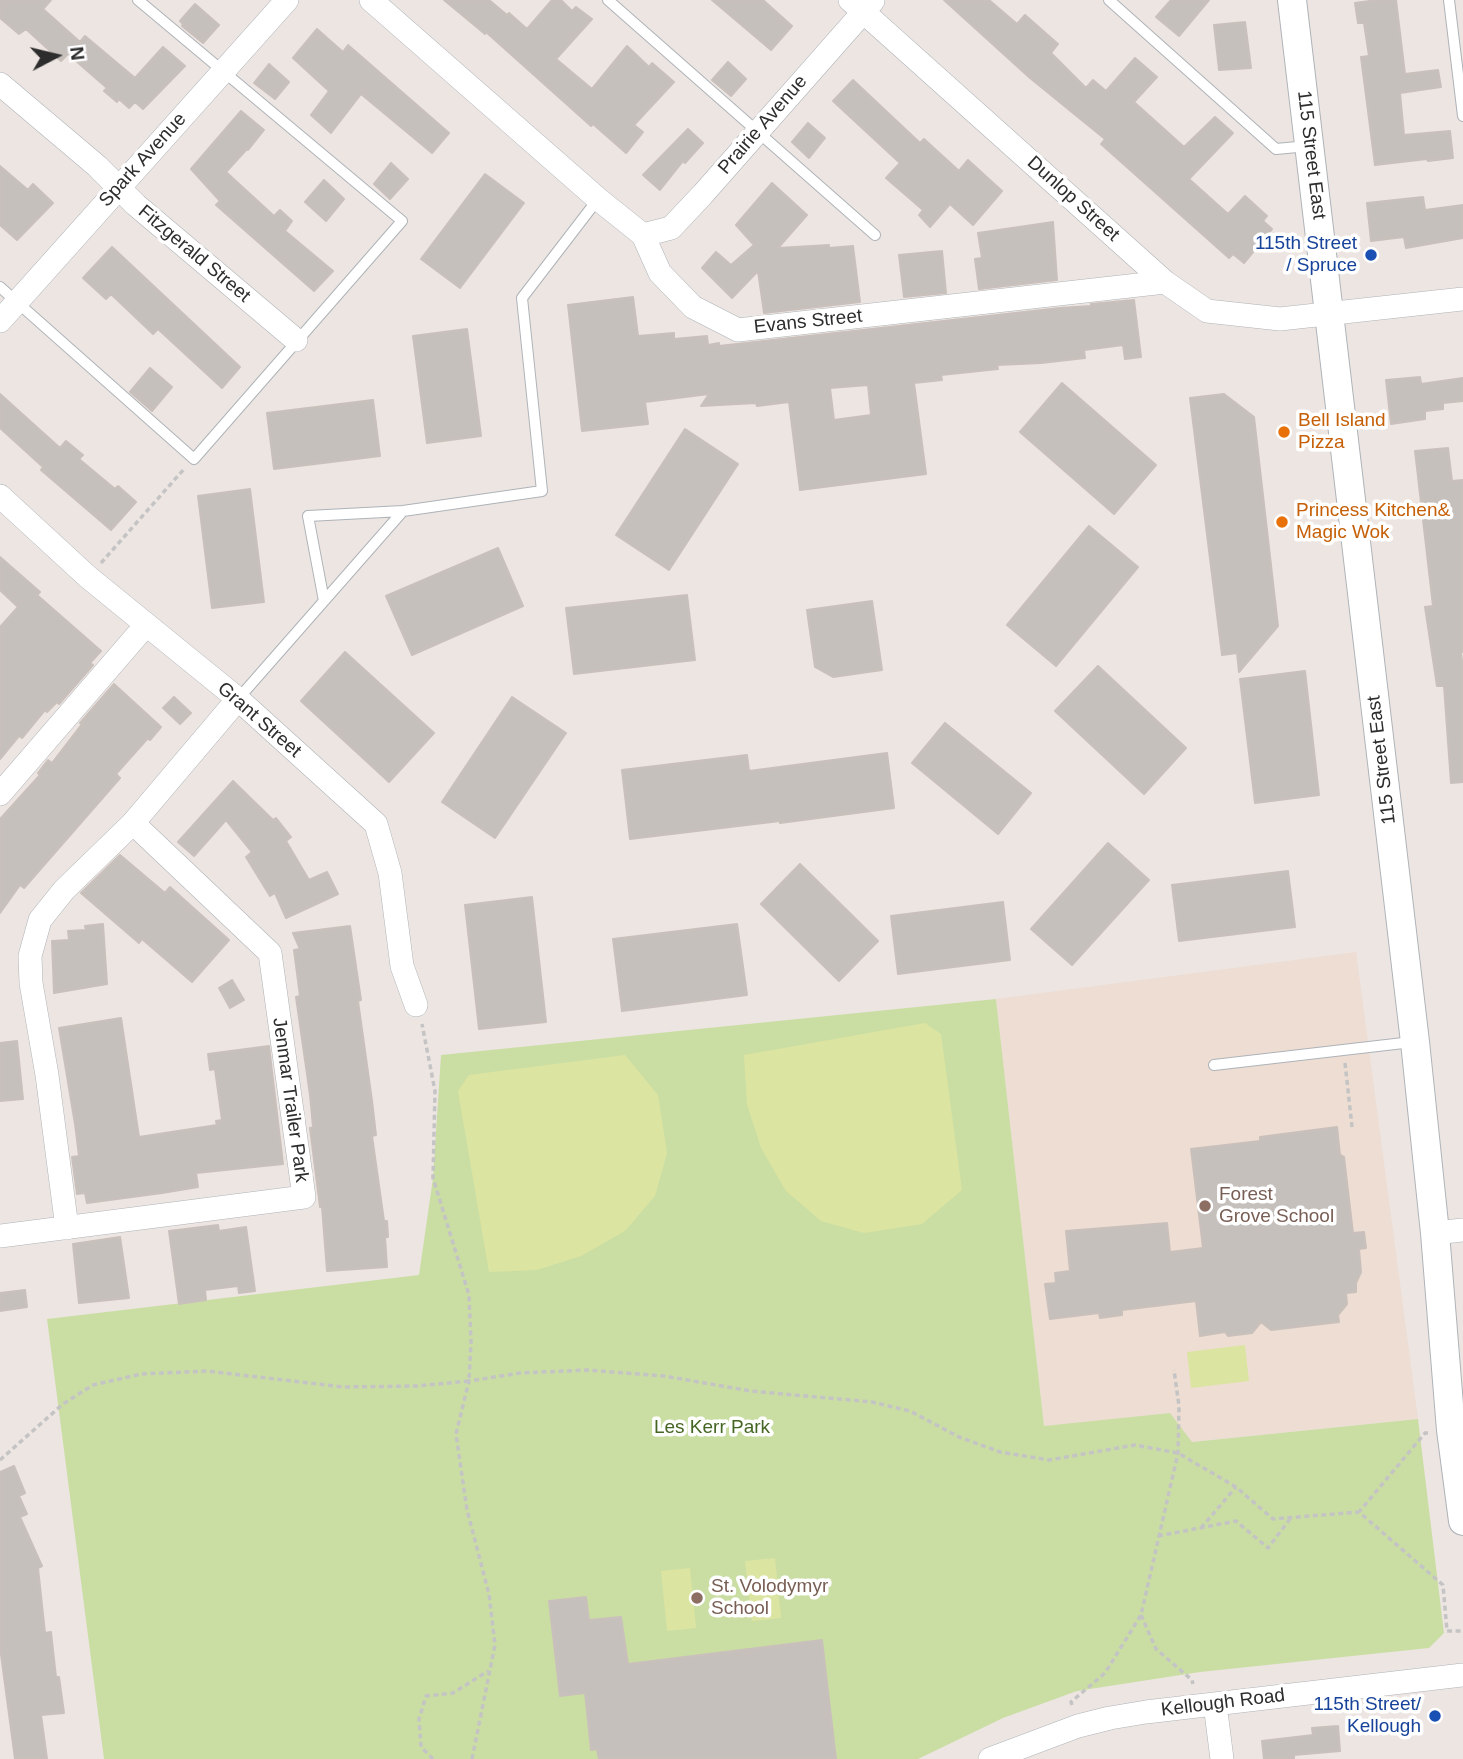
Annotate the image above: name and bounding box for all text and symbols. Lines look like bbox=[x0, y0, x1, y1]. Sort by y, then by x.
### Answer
north arrow bbox=[21, 21, 91, 91]
text: N bbox=[66, 45, 89, 61]
street label: Prairie Avenue bbox=[714, 71, 812, 179]
street label: 115 Street East bbox=[1292, 89, 1330, 221]
street label: Spark Avenue bbox=[95, 108, 191, 212]
street label: Dunlop Street bbox=[1022, 152, 1124, 246]
street label: Fitzgerald Street bbox=[133, 200, 255, 308]
place label: 115th Street / Spruce bbox=[1255, 233, 1357, 277]
marker: 115th Street / Spruce bbox=[1363, 247, 1379, 263]
street label: Evans Street bbox=[753, 305, 863, 339]
place label: Bell Island Pizza bbox=[1298, 410, 1386, 454]
marker: Bell Island Pizza bbox=[1276, 424, 1292, 440]
place label: Princess Kitchen& Magic Wok bbox=[1296, 500, 1450, 544]
marker: Princess Kitchen& Magic Wok bbox=[1274, 514, 1290, 530]
street label: Grant Street bbox=[212, 677, 306, 763]
street label: 115 Street East bbox=[1363, 694, 1401, 826]
street label: Jenmar Trailer Park bbox=[267, 1016, 313, 1184]
place label: Forest Grove School bbox=[1219, 1184, 1334, 1228]
marker: Forest Grove School bbox=[1197, 1198, 1213, 1214]
park label: Les Kerr Park bbox=[654, 1417, 770, 1439]
place label: St. Volodymyr School bbox=[711, 1576, 828, 1620]
marker: St. Volodymyr School bbox=[689, 1590, 705, 1606]
street label: Kellough Road bbox=[1160, 1684, 1286, 1722]
place label: 115th Street/ Kellough bbox=[1314, 1694, 1421, 1738]
marker: 115th Street/ Kellough bbox=[1427, 1708, 1443, 1724]

